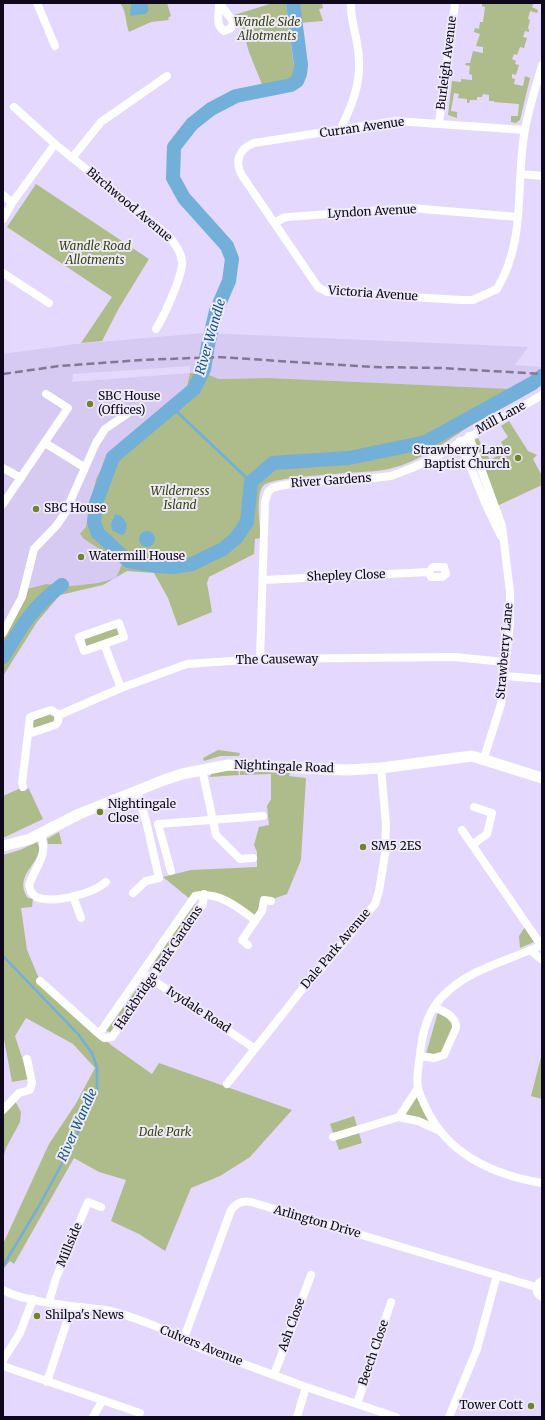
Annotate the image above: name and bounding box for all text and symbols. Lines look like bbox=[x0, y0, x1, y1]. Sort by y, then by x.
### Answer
street label: Burleigh Avenue bbox=[434, 15, 460, 111]
park label: Wandle Side Allotments bbox=[234, 16, 300, 44]
street label: Curran Avenue bbox=[319, 115, 405, 141]
street label: Birchwood Avenue bbox=[83, 165, 175, 245]
street label: Lyndon Avenue bbox=[327, 202, 417, 222]
park label: Wandle Road Allotments bbox=[59, 240, 131, 268]
street label: Victoria Avenue bbox=[328, 284, 418, 304]
water label: River Wandle bbox=[193, 297, 229, 377]
place label: SBC House (Offices) bbox=[98, 390, 160, 418]
street label: Mill Lane bbox=[474, 398, 528, 438]
marker: SBC House (Offices) bbox=[85, 399, 95, 409]
place label: Strawberry Lane Baptist Church bbox=[413, 444, 510, 472]
marker: Strawberry Lane Baptist Church bbox=[513, 453, 523, 463]
street label: River Gardens bbox=[290, 471, 372, 491]
park label: Wilderness Island bbox=[150, 485, 210, 513]
place label: SBC House bbox=[44, 502, 106, 516]
marker: SBC House bbox=[31, 504, 41, 514]
place label: Watermill House bbox=[89, 550, 185, 564]
marker: Watermill House bbox=[76, 552, 86, 562]
street label: Shepley Close bbox=[306, 567, 386, 585]
street label: Strawberry Lane bbox=[494, 602, 516, 700]
street label: The Causeway bbox=[236, 652, 318, 668]
street label: Nightingale Road bbox=[234, 758, 334, 776]
place label: Nightingale Close bbox=[108, 798, 176, 826]
marker: Nightingale Close bbox=[95, 807, 105, 817]
place label: SM5 2ES bbox=[371, 840, 421, 854]
marker: SM5 2ES bbox=[358, 842, 368, 852]
street label: Hackbridge Park Gardens bbox=[112, 903, 206, 1033]
street label: Dale Park Avenue bbox=[298, 906, 374, 992]
street label: Ivydale Road bbox=[163, 984, 233, 1036]
water label: River Wandle bbox=[55, 1086, 101, 1164]
park label: Dale Park bbox=[139, 1126, 191, 1140]
street label: Arlington Drive bbox=[272, 1203, 362, 1241]
street label: Millside bbox=[54, 1221, 86, 1269]
street label: Ash Close bbox=[276, 1296, 308, 1354]
place label: Shilpa's News bbox=[45, 1309, 124, 1323]
marker: Shilpa's News bbox=[32, 1311, 42, 1321]
street label: Beech Close bbox=[356, 1318, 392, 1388]
street label: Culvers Avenue bbox=[158, 1323, 244, 1369]
place label: Tower Cott bbox=[459, 1399, 523, 1413]
marker: Tower Cott bbox=[526, 1401, 536, 1411]

